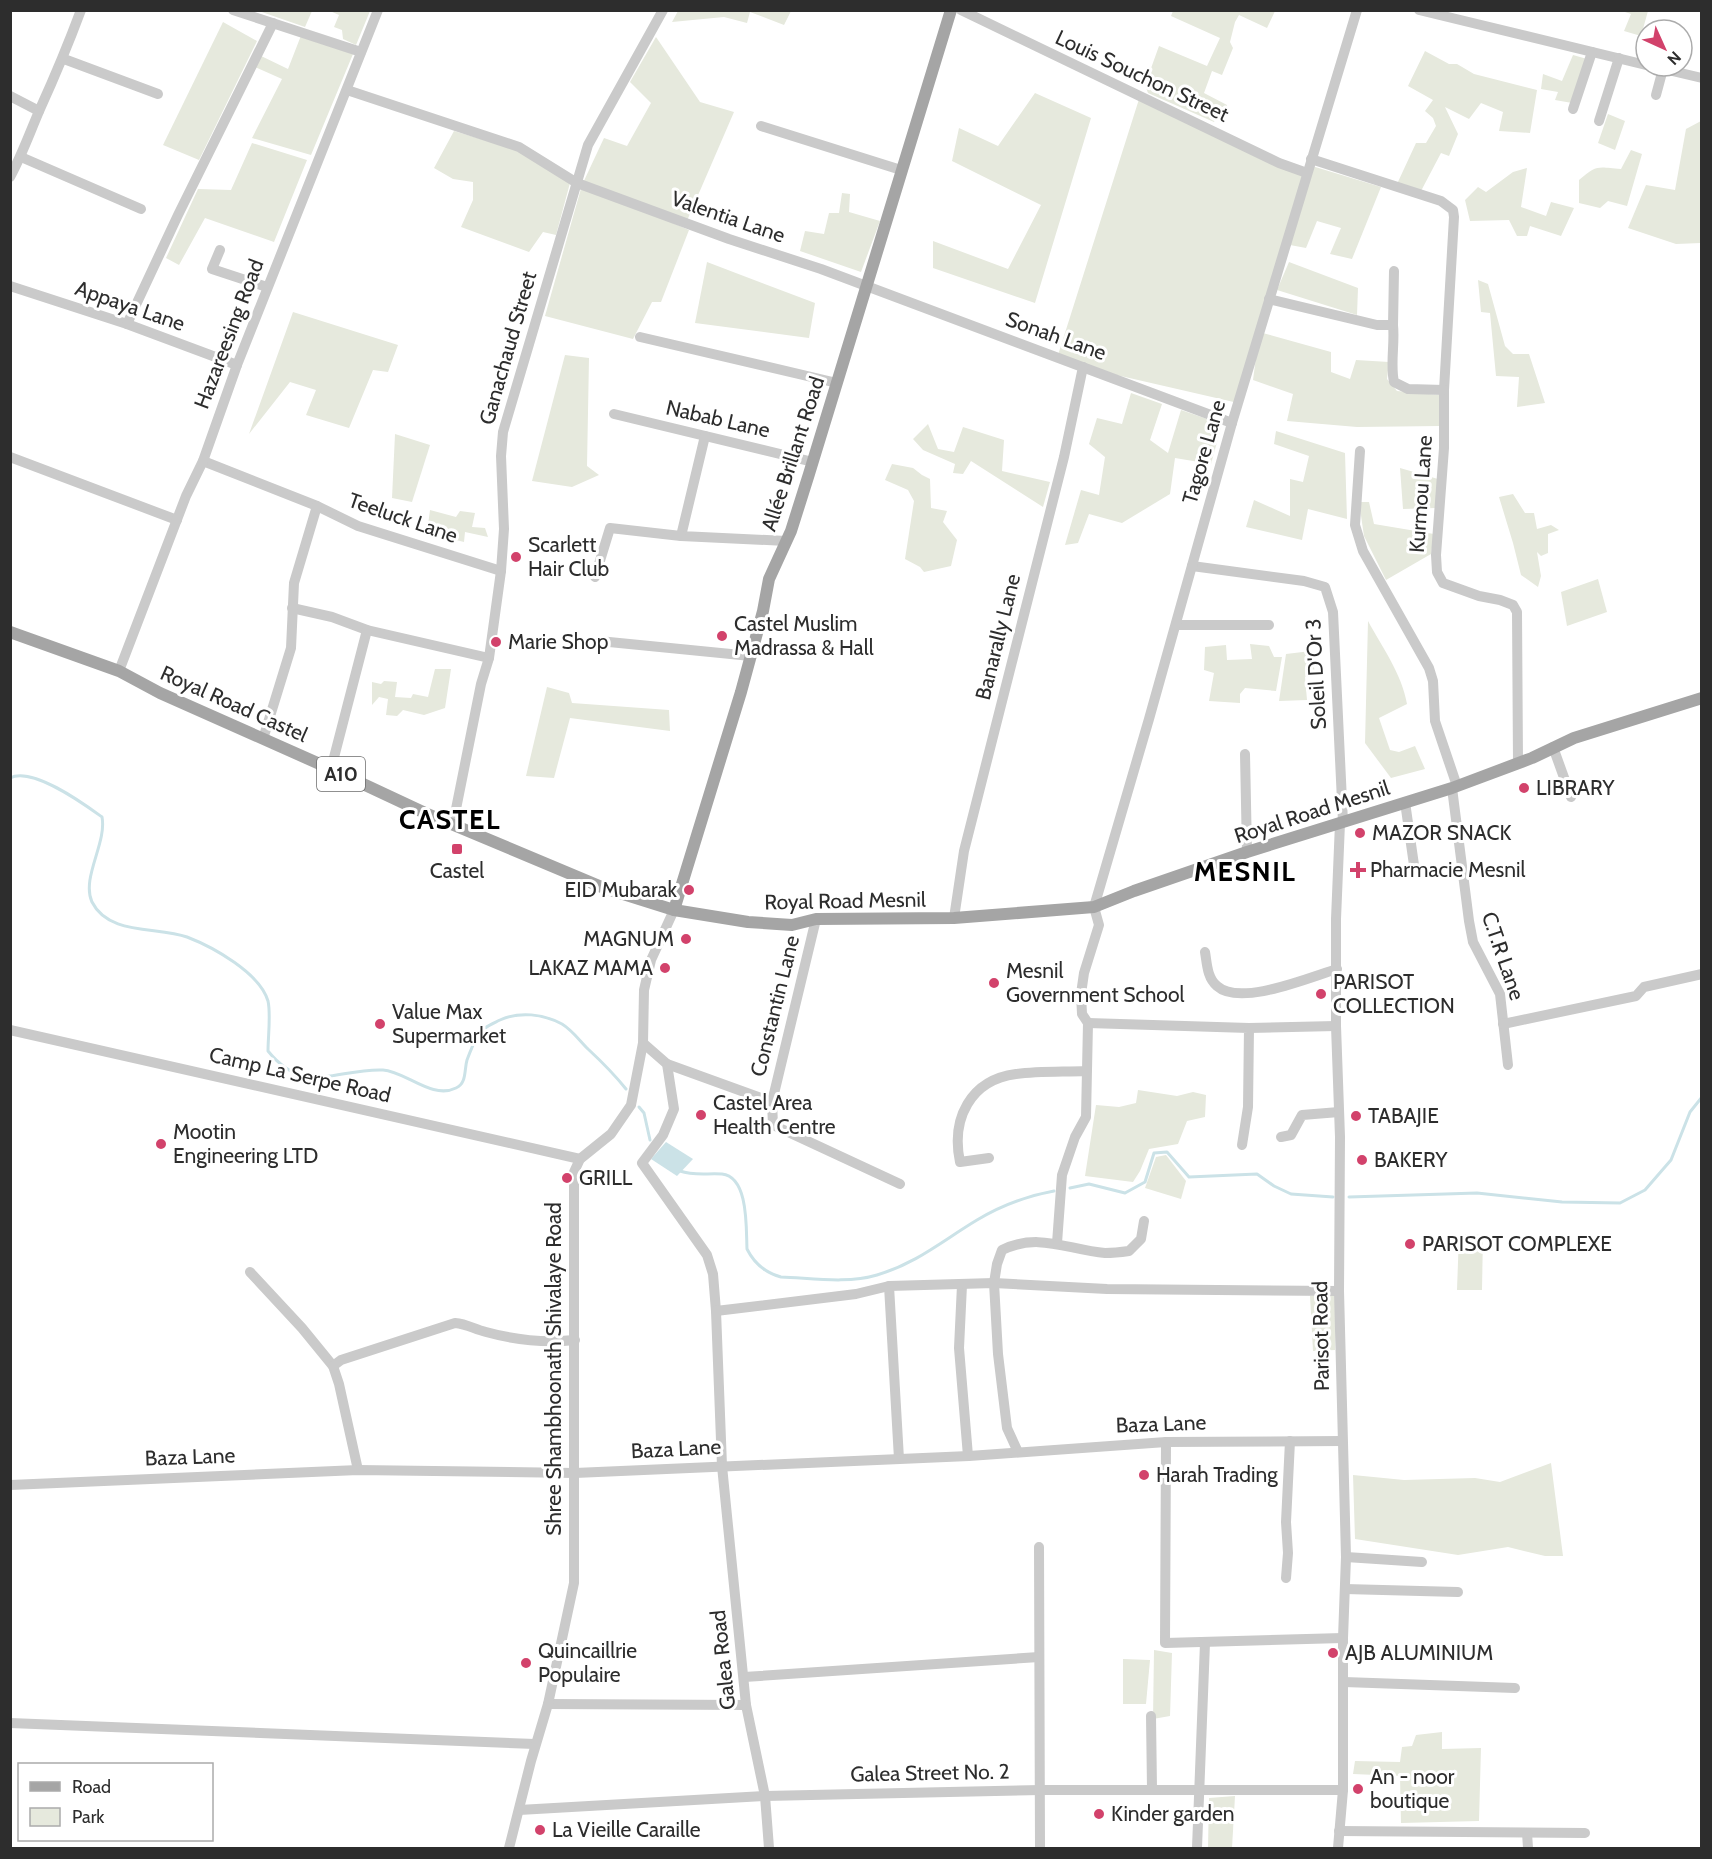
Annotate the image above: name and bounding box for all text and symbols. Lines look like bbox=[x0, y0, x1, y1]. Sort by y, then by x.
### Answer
north arrow bbox=[1634, 18, 1694, 78]
street label: Louis Souchon Street bbox=[1052, 24, 1233, 127]
text: N bbox=[1664, 48, 1685, 69]
street label: Valentia Lane bbox=[668, 185, 789, 248]
street label: Hazareesing Road bbox=[189, 256, 269, 412]
street label: Ganachaud Street bbox=[474, 268, 541, 427]
street label: Appaya Lane bbox=[72, 275, 189, 336]
street label: Sonah Lane bbox=[1003, 306, 1110, 365]
street label: Allée Brillant Road bbox=[756, 373, 829, 534]
street label: Nabab Lane bbox=[664, 394, 773, 443]
street label: Tagore Lane bbox=[1177, 397, 1230, 507]
street label: Kurmou Lane bbox=[1404, 434, 1437, 554]
street label: Teeluck Lane bbox=[345, 487, 461, 548]
place label: Scarlett Hair Club bbox=[528, 532, 609, 581]
marker: Scarlett Hair Club bbox=[509, 550, 523, 564]
street label: Banarally Lane bbox=[970, 571, 1025, 703]
place label: Castel Muslim Madrassa & Hall bbox=[734, 611, 874, 660]
street label: Soleil D'Or 3 bbox=[1300, 618, 1331, 730]
place label: Marie Shop bbox=[508, 629, 608, 654]
marker: Castel Muslim Madrassa & Hall bbox=[715, 629, 729, 643]
marker: Marie Shop bbox=[489, 635, 503, 649]
street label: Royal Road Castel bbox=[157, 660, 312, 747]
road number: A10 bbox=[317, 757, 365, 791]
street label: Royal Road Mesnil bbox=[1231, 775, 1393, 848]
place label: LIBRARY bbox=[1536, 775, 1615, 800]
marker: LIBRARY bbox=[1517, 781, 1531, 795]
district label: CASTEL bbox=[399, 803, 501, 836]
place label: MAZOR SNACK bbox=[1372, 820, 1511, 845]
marker: MAZOR SNACK bbox=[1353, 826, 1367, 840]
marker: Castel bbox=[450, 842, 464, 856]
district label: MESNIL bbox=[1194, 855, 1296, 888]
place label: Pharmacie Mesnil bbox=[1370, 857, 1525, 882]
place label: Castel bbox=[430, 858, 484, 883]
marker: Pharmacie Mesnil bbox=[1351, 863, 1365, 877]
place label: EID Mubarak bbox=[565, 877, 678, 902]
marker: EID Mubarak bbox=[682, 883, 696, 897]
street label: Royal Road Mesnil bbox=[764, 887, 926, 914]
street label: C.T.R Lane bbox=[1477, 908, 1530, 1003]
place label: MAGNUM bbox=[583, 926, 674, 951]
marker: MAGNUM bbox=[679, 932, 693, 946]
street label: Constantin Lane bbox=[745, 933, 804, 1079]
place label: LAKAZ MAMA bbox=[528, 955, 653, 980]
place label: Mesnil Government School bbox=[1006, 958, 1184, 1007]
marker: LAKAZ MAMA bbox=[658, 961, 672, 975]
place label: PARISOT COLLECTION bbox=[1333, 969, 1455, 1018]
marker: Mesnil Government School bbox=[987, 976, 1001, 990]
marker: PARISOT COLLECTION bbox=[1314, 987, 1328, 1001]
place label: Value Max Supermarket bbox=[392, 999, 506, 1048]
marker: Value Max Supermarket bbox=[373, 1017, 387, 1031]
street label: Camp La Serpe Road bbox=[207, 1041, 393, 1108]
place label: Castel Area Health Centre bbox=[713, 1090, 836, 1139]
place label: TABAJIE bbox=[1368, 1103, 1439, 1128]
marker: Castel Area Health Centre bbox=[694, 1108, 708, 1122]
marker: TABAJIE bbox=[1349, 1109, 1363, 1123]
place label: Mootin Engineering LTD bbox=[173, 1119, 318, 1168]
marker: Mootin Engineering LTD bbox=[154, 1137, 168, 1151]
place label: BAKERY bbox=[1374, 1147, 1448, 1172]
marker: BAKERY bbox=[1355, 1153, 1369, 1167]
place label: GRILL bbox=[579, 1165, 633, 1190]
marker: GRILL bbox=[560, 1171, 574, 1185]
street label: Shree Shambhoonath Shivalaye Road bbox=[541, 1202, 566, 1536]
place label: PARISOT COMPLEXE bbox=[1422, 1231, 1612, 1256]
marker: PARISOT COMPLEXE bbox=[1403, 1237, 1417, 1251]
street label: Parisot Road bbox=[1307, 1281, 1334, 1391]
street label: Baza Lane bbox=[1115, 1409, 1207, 1438]
street label: Baza Lane bbox=[630, 1434, 722, 1463]
street label: Baza Lane bbox=[144, 1442, 236, 1471]
place label: Harah Trading bbox=[1156, 1462, 1278, 1487]
marker: Harah Trading bbox=[1137, 1468, 1151, 1482]
street label: Galea Road bbox=[705, 1609, 740, 1711]
place label: Quincaillrie Populaire bbox=[538, 1638, 637, 1687]
place label: AJB ALUMINIUM bbox=[1345, 1640, 1493, 1665]
marker: AJB ALUMINIUM bbox=[1326, 1646, 1340, 1660]
marker: Quincaillrie Populaire bbox=[519, 1656, 533, 1670]
street label: Galea Street No. 2 bbox=[850, 1759, 1010, 1786]
legend bbox=[18, 1763, 213, 1841]
place label: An - noor boutique bbox=[1370, 1764, 1455, 1813]
text: Road bbox=[72, 1776, 111, 1798]
marker: An - noor boutique bbox=[1351, 1782, 1365, 1796]
place label: Kinder garden bbox=[1111, 1801, 1234, 1826]
text: Park bbox=[72, 1806, 105, 1828]
marker: Kinder garden bbox=[1092, 1807, 1106, 1821]
place label: La Vieille Caraille bbox=[552, 1817, 701, 1842]
marker: La Vieille Caraille bbox=[533, 1823, 547, 1837]

